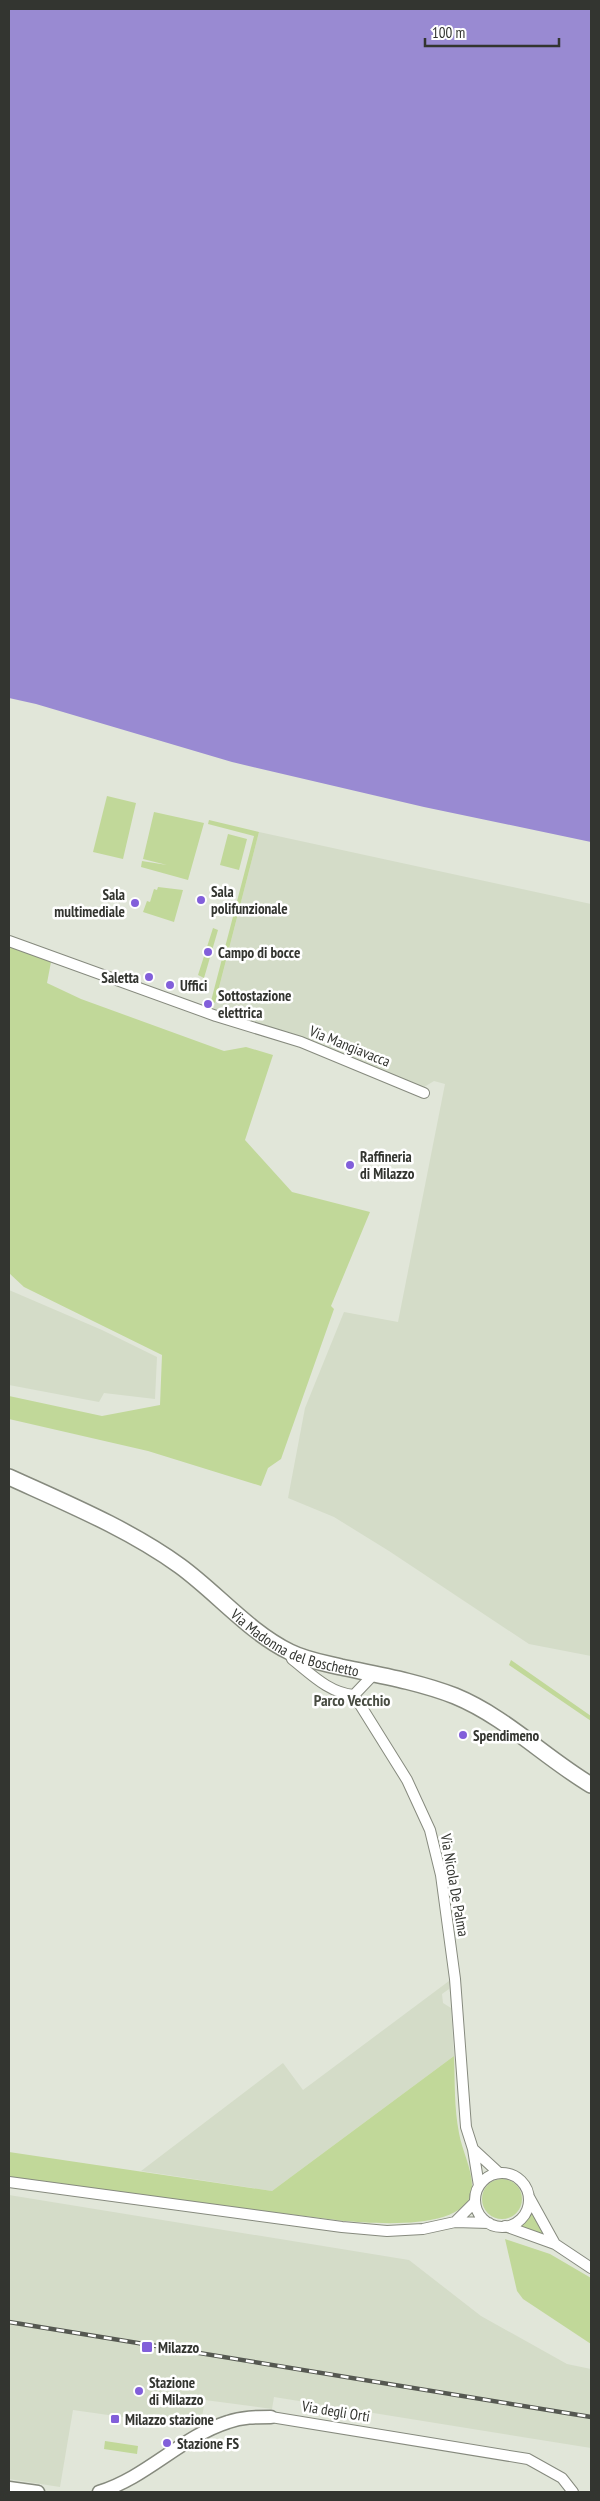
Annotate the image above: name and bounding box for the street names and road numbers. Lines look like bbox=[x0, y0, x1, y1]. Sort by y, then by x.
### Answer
street label: Via Mangiavacca bbox=[306, 1021, 393, 1071]
street label: Via Madonna del Boschetto bbox=[226, 1604, 361, 1680]
street label: Via Nicola De Palma bbox=[436, 1831, 473, 1938]
street label: Via degli Orti bbox=[300, 2396, 371, 2426]

